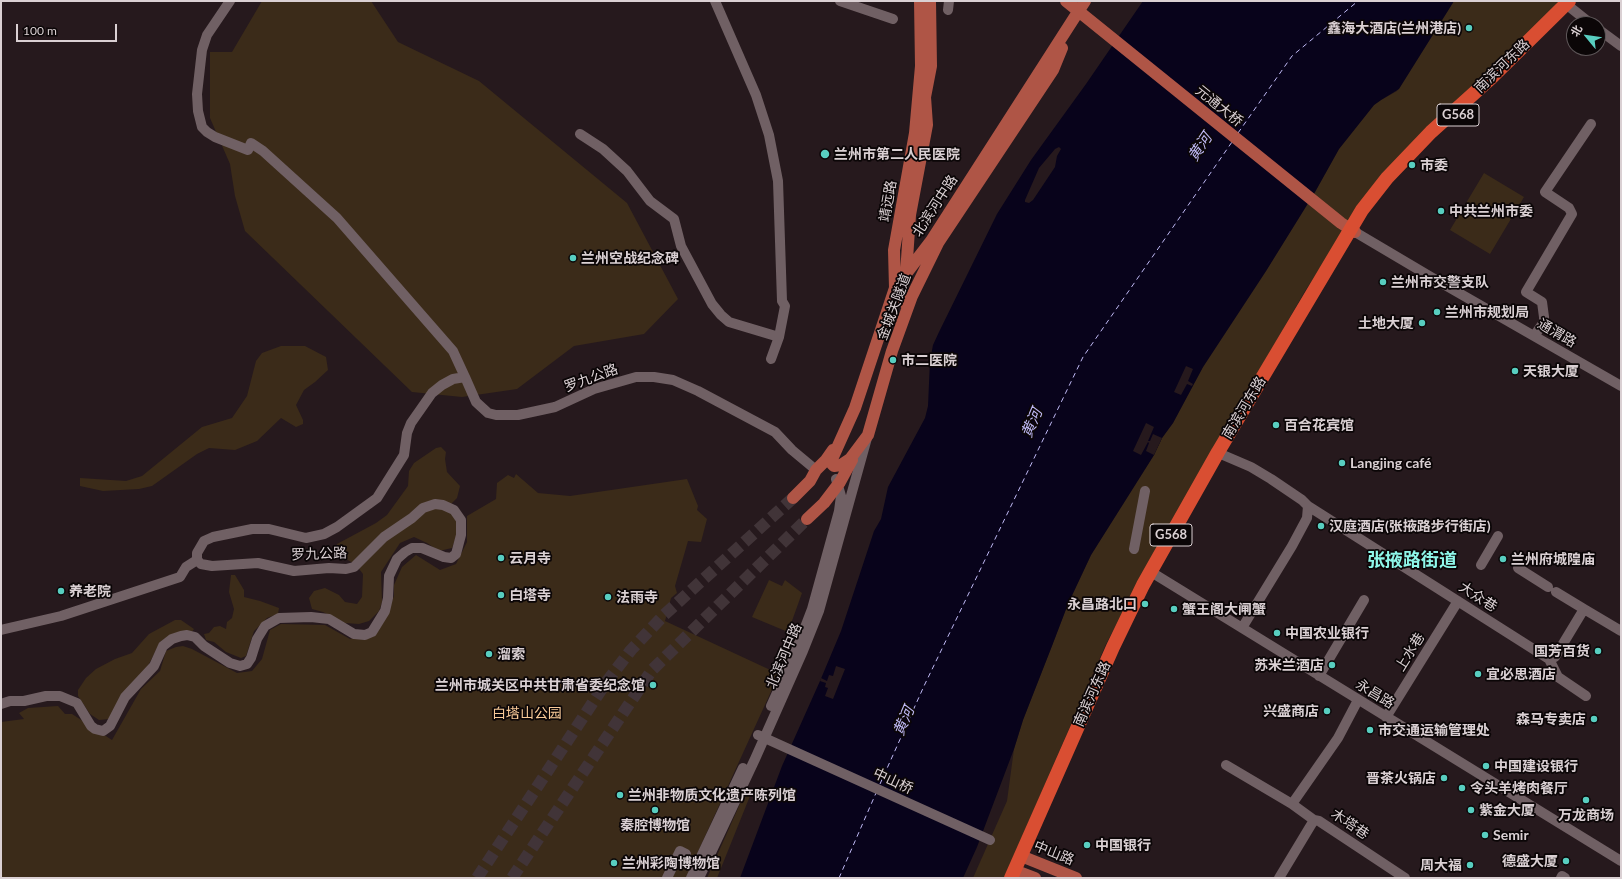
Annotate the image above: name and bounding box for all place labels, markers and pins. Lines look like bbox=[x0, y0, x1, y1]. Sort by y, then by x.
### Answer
place label: 鑫海大酒店(兰州港店) bbox=[1327, 20, 1461, 36]
marker: 鑫海大酒店(兰州港店) bbox=[1464, 23, 1474, 33]
place label: 兰州市第二人民医院 bbox=[834, 146, 960, 162]
marker: 兰州市第二人民医院 bbox=[819, 148, 831, 160]
place label: 市委 bbox=[1420, 157, 1448, 173]
marker: 市委 bbox=[1407, 160, 1417, 170]
place label: 中共兰州市委 bbox=[1449, 203, 1533, 219]
marker: 中共兰州市委 bbox=[1436, 206, 1446, 216]
place label: 兰州空战纪念碑 bbox=[581, 250, 679, 266]
marker: 兰州空战纪念碑 bbox=[568, 253, 578, 263]
place label: 兰州市交警支队 bbox=[1391, 274, 1489, 290]
marker: 兰州市交警支队 bbox=[1378, 277, 1388, 287]
place label: 兰州市规划局 bbox=[1445, 304, 1529, 320]
marker: 兰州市规划局 bbox=[1432, 307, 1442, 317]
place label: 土地大厦 bbox=[1358, 315, 1414, 331]
marker: 土地大厦 bbox=[1417, 318, 1427, 328]
place label: 市二医院 bbox=[901, 352, 957, 368]
marker: 市二医院 bbox=[888, 355, 898, 365]
place label: 天银大厦 bbox=[1523, 363, 1579, 379]
marker: 天银大厦 bbox=[1510, 366, 1520, 376]
place label: 百合花宾馆 bbox=[1284, 417, 1354, 433]
marker: 百合花宾馆 bbox=[1271, 420, 1281, 430]
place label: Langjing café bbox=[1350, 455, 1432, 471]
marker: Langjing café bbox=[1337, 458, 1347, 468]
place label: 汉庭酒店(张掖路步行街店) bbox=[1329, 518, 1491, 534]
marker: 汉庭酒店(张掖路步行街店) bbox=[1316, 521, 1326, 531]
place label: 云月寺 bbox=[509, 550, 551, 566]
place label: 兰州府城隍庙 bbox=[1511, 551, 1595, 567]
marker: 云月寺 bbox=[496, 553, 506, 563]
marker: 兰州府城隍庙 bbox=[1498, 554, 1508, 564]
place label: 养老院 bbox=[69, 583, 111, 599]
marker: 养老院 bbox=[56, 586, 66, 596]
place label: 白塔寺 bbox=[509, 587, 551, 603]
place label: 法雨寺 bbox=[616, 589, 658, 605]
marker: 白塔寺 bbox=[496, 590, 506, 600]
marker: 法雨寺 bbox=[603, 592, 613, 602]
place label: 永昌路北口 bbox=[1067, 596, 1137, 612]
marker: 永昌路北口 bbox=[1140, 599, 1150, 609]
place label: 蟹王阁大闸蟹 bbox=[1182, 601, 1266, 617]
marker: 蟹王阁大闸蟹 bbox=[1169, 604, 1179, 614]
place label: 中国农业银行 bbox=[1285, 625, 1369, 641]
marker: 中国农业银行 bbox=[1272, 628, 1282, 638]
place label: 国芳百货 bbox=[1534, 643, 1590, 659]
place label: 溜索 bbox=[497, 646, 525, 662]
marker: 国芳百货 bbox=[1593, 646, 1603, 656]
marker: 溜索 bbox=[484, 649, 494, 659]
place label: 苏米兰酒店 bbox=[1254, 657, 1324, 673]
marker: 苏米兰酒店 bbox=[1327, 660, 1337, 670]
place label: 宜必思酒店 bbox=[1486, 666, 1556, 682]
marker: 宜必思酒店 bbox=[1473, 669, 1483, 679]
place label: 兰州市城关区中共甘肃省委纪念馆 bbox=[435, 677, 645, 693]
marker: 兰州市城关区中共甘肃省委纪念馆 bbox=[648, 680, 658, 690]
place label: 兴盛商店 bbox=[1263, 703, 1319, 719]
marker: 兴盛商店 bbox=[1322, 706, 1332, 716]
place label: 森马专卖店 bbox=[1516, 711, 1586, 727]
marker: 森马专卖店 bbox=[1589, 714, 1599, 724]
place label: 市交通运输管理处 bbox=[1378, 722, 1490, 738]
marker: 市交通运输管理处 bbox=[1365, 725, 1375, 735]
place label: 中国建设银行 bbox=[1494, 758, 1578, 774]
marker: 中国建设银行 bbox=[1481, 761, 1491, 771]
place label: 晋茶火锅店 bbox=[1366, 770, 1436, 786]
marker: 晋茶火锅店 bbox=[1439, 773, 1449, 783]
place label: 令头羊烤肉餐厅 bbox=[1470, 780, 1568, 796]
marker: 令头羊烤肉餐厅 bbox=[1457, 783, 1467, 793]
place label: 兰州非物质文化遗产陈列馆 bbox=[628, 787, 796, 803]
marker: 兰州非物质文化遗产陈列馆 bbox=[615, 790, 625, 800]
marker: 万龙商场 bbox=[1581, 795, 1591, 805]
place label: 紫金大厦 bbox=[1479, 802, 1535, 818]
marker: 秦腔博物馆 bbox=[650, 805, 660, 815]
marker: 紫金大厦 bbox=[1466, 805, 1476, 815]
place label: 万龙商场 bbox=[1558, 807, 1614, 823]
place label: 秦腔博物馆 bbox=[620, 817, 690, 833]
place label: Semir bbox=[1493, 827, 1529, 843]
marker: Semir bbox=[1480, 830, 1490, 840]
place label: 中国银行 bbox=[1095, 837, 1151, 853]
marker: 中国银行 bbox=[1082, 840, 1092, 850]
place label: 德盛大厦 bbox=[1502, 853, 1558, 869]
place label: 兰州彩陶博物馆 bbox=[622, 855, 720, 871]
marker: 德盛大厦 bbox=[1561, 856, 1571, 866]
place label: 周大福 bbox=[1420, 857, 1462, 873]
marker: 兰州彩陶博物馆 bbox=[609, 858, 619, 868]
marker: 周大福 bbox=[1465, 860, 1475, 870]

